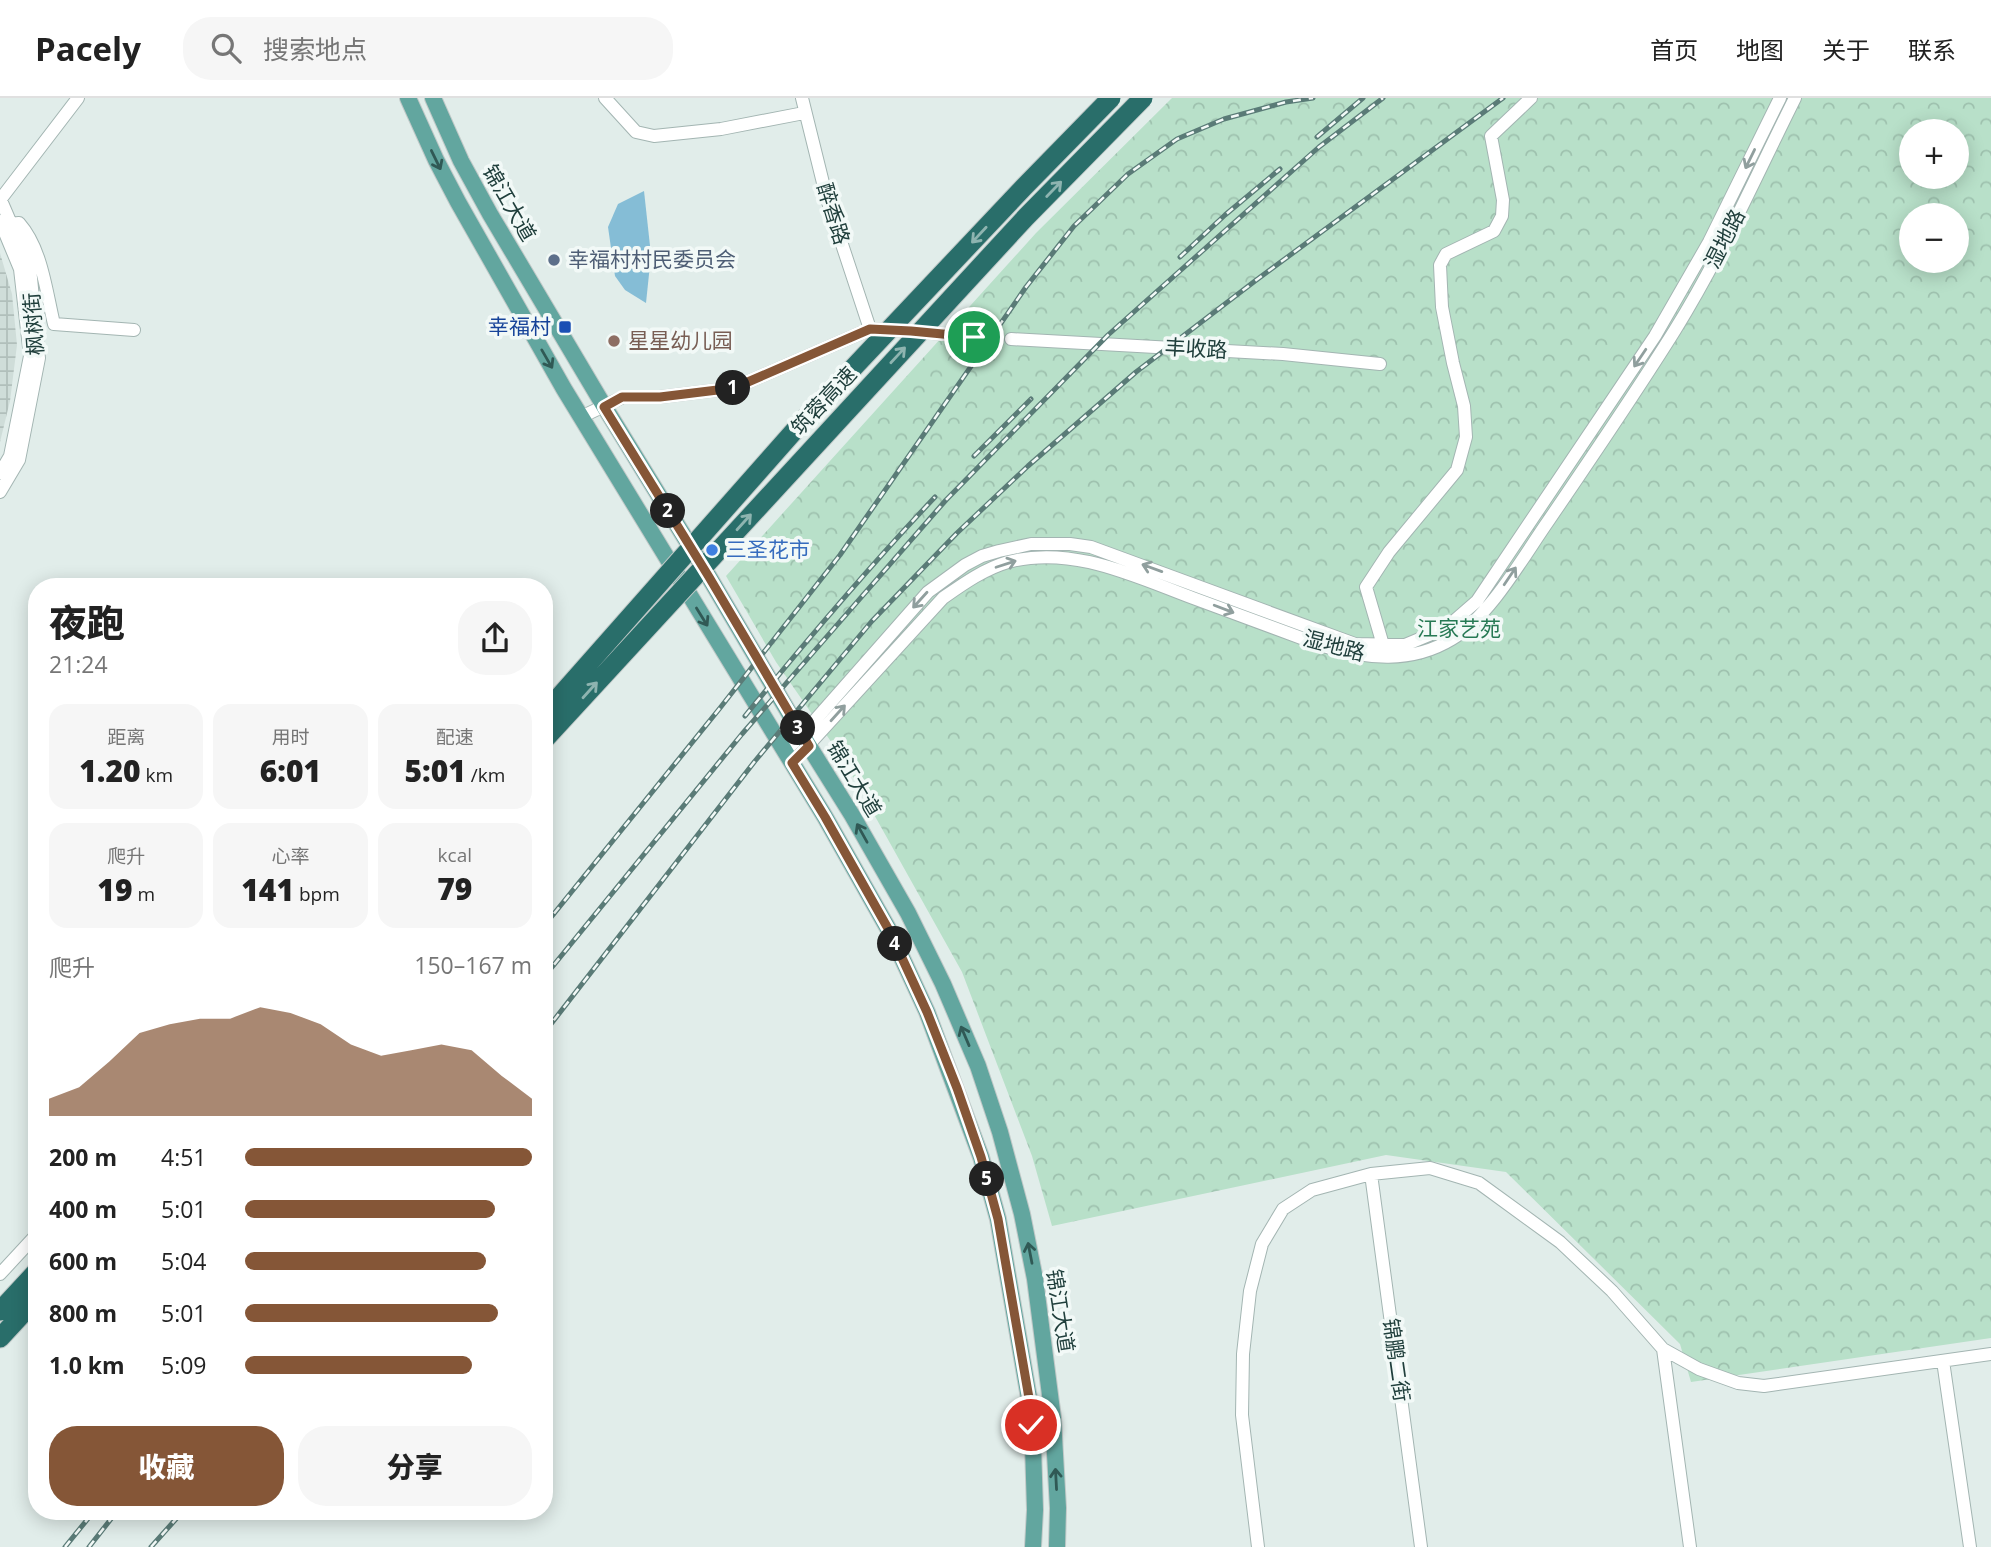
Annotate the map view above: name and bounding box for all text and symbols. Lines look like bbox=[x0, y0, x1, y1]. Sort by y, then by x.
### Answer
search box bbox=[183, 17, 673, 80]
text: Pacely bbox=[35, 26, 141, 71]
icon: search bbox=[207, 29, 245, 67]
text: 搜索地点 bbox=[263, 31, 367, 67]
text: 首页 bbox=[1650, 33, 1698, 66]
text: 地图 bbox=[1736, 33, 1784, 66]
text: 关于 bbox=[1822, 33, 1870, 66]
text: 联系 bbox=[1908, 33, 1956, 66]
map controls bbox=[1899, 119, 1969, 273]
button: + bbox=[1899, 119, 1969, 189]
one-way arrow bbox=[1742, 148, 1756, 169]
one-way arrow bbox=[430, 149, 443, 170]
street label: 锦江大道 bbox=[477, 159, 543, 246]
street label: 醉香路 bbox=[811, 179, 857, 248]
one-way arrow bbox=[1045, 181, 1062, 198]
button: − bbox=[1899, 203, 1969, 273]
street label: 湿地路 bbox=[1697, 204, 1751, 273]
one-way arrow bbox=[970, 226, 987, 243]
place label: 幸福村村民委员会 bbox=[568, 245, 736, 273]
marker: 幸福村村民委员会 bbox=[546, 252, 562, 268]
street label: 枫树街 bbox=[17, 292, 49, 356]
pin bbox=[944, 307, 1004, 367]
place label: 幸福村 bbox=[488, 312, 551, 340]
icon: arrive bbox=[955, 318, 993, 356]
marker: 幸福村 bbox=[557, 319, 573, 335]
place label: 星星幼儿园 bbox=[628, 326, 733, 354]
street label: 丰收路 bbox=[1164, 332, 1228, 364]
marker: 星星幼儿园 bbox=[606, 333, 622, 349]
one-way arrow bbox=[890, 346, 906, 364]
one-way arrow bbox=[541, 348, 554, 369]
one-way arrow bbox=[1633, 348, 1647, 368]
street label: 筑蓉高速 bbox=[784, 360, 862, 441]
pin: 1 bbox=[716, 370, 750, 406]
text: 1 bbox=[727, 374, 738, 400]
pin: 2 bbox=[650, 494, 686, 528]
text: 2 bbox=[662, 497, 673, 523]
one-way arrow bbox=[736, 513, 752, 531]
place label: 三圣花市 bbox=[726, 535, 810, 563]
marker: 三圣花市 bbox=[704, 542, 720, 558]
one-way arrow bbox=[995, 557, 1017, 570]
one-way arrow bbox=[1142, 561, 1164, 574]
one-way arrow bbox=[1503, 567, 1517, 586]
one-way arrow bbox=[912, 591, 929, 608]
text: 夜跑 bbox=[49, 596, 125, 648]
button: share bbox=[458, 601, 532, 675]
one-way arrow bbox=[1212, 604, 1234, 616]
one-way arrow bbox=[696, 606, 710, 626]
park label: 江家艺苑 bbox=[1417, 614, 1501, 642]
street label: 湿地路 bbox=[1300, 623, 1368, 667]
text: 21:24 bbox=[49, 648, 108, 680]
one-way arrow bbox=[582, 682, 599, 699]
one-way arrow bbox=[830, 704, 846, 722]
pin: 3 bbox=[780, 710, 816, 746]
text: 3 bbox=[792, 714, 803, 740]
text: 距离 bbox=[107, 724, 145, 750]
text: 用时 bbox=[271, 724, 310, 750]
text: 配速 bbox=[436, 724, 474, 750]
street label: 锦江大道 bbox=[821, 735, 888, 822]
text: 1.20 bbox=[79, 750, 141, 791]
text: 6:01 bbox=[260, 750, 321, 791]
text: 5:01 bbox=[404, 750, 466, 791]
text: km bbox=[141, 762, 173, 788]
text: /km bbox=[466, 762, 505, 788]
one-way arrow bbox=[855, 823, 869, 843]
text: kcal bbox=[438, 842, 472, 868]
text: 爬升 bbox=[107, 843, 145, 869]
text: 心率 bbox=[271, 843, 310, 869]
text: 79 bbox=[437, 868, 472, 909]
text: 19 bbox=[97, 869, 132, 910]
text: 141 bbox=[241, 869, 294, 910]
text: m bbox=[132, 881, 155, 907]
text: bpm bbox=[294, 881, 340, 907]
pin: 4 bbox=[878, 926, 912, 962]
text: 4 bbox=[889, 930, 900, 956]
text: 150–167 m bbox=[414, 949, 532, 981]
text: 爬升 bbox=[49, 951, 95, 983]
one-way arrow bbox=[957, 1025, 970, 1047]
text: 200 m bbox=[49, 1141, 117, 1173]
text: 4:51 bbox=[161, 1141, 207, 1173]
pin: 5 bbox=[970, 1162, 1004, 1196]
text: 5 bbox=[981, 1165, 992, 1191]
text: 400 m bbox=[49, 1193, 117, 1225]
text: 5:01 bbox=[161, 1193, 207, 1225]
one-way arrow bbox=[1022, 1242, 1036, 1265]
text: 600 m bbox=[49, 1245, 117, 1277]
text: 5:04 bbox=[161, 1245, 207, 1277]
street label: 锦江大道 bbox=[1041, 1267, 1081, 1355]
text: 800 m bbox=[49, 1297, 117, 1329]
text: 5:01 bbox=[161, 1297, 207, 1329]
street label: 锦鹏二街 bbox=[1377, 1316, 1417, 1403]
text: 1.0 km bbox=[49, 1349, 125, 1381]
text: 5:09 bbox=[161, 1349, 207, 1381]
pin bbox=[1001, 1395, 1061, 1455]
icon: check bbox=[1012, 1406, 1050, 1444]
button: 收藏 bbox=[49, 1426, 284, 1506]
button: 分享 bbox=[298, 1426, 532, 1506]
one-way arrow bbox=[1050, 1468, 1063, 1491]

